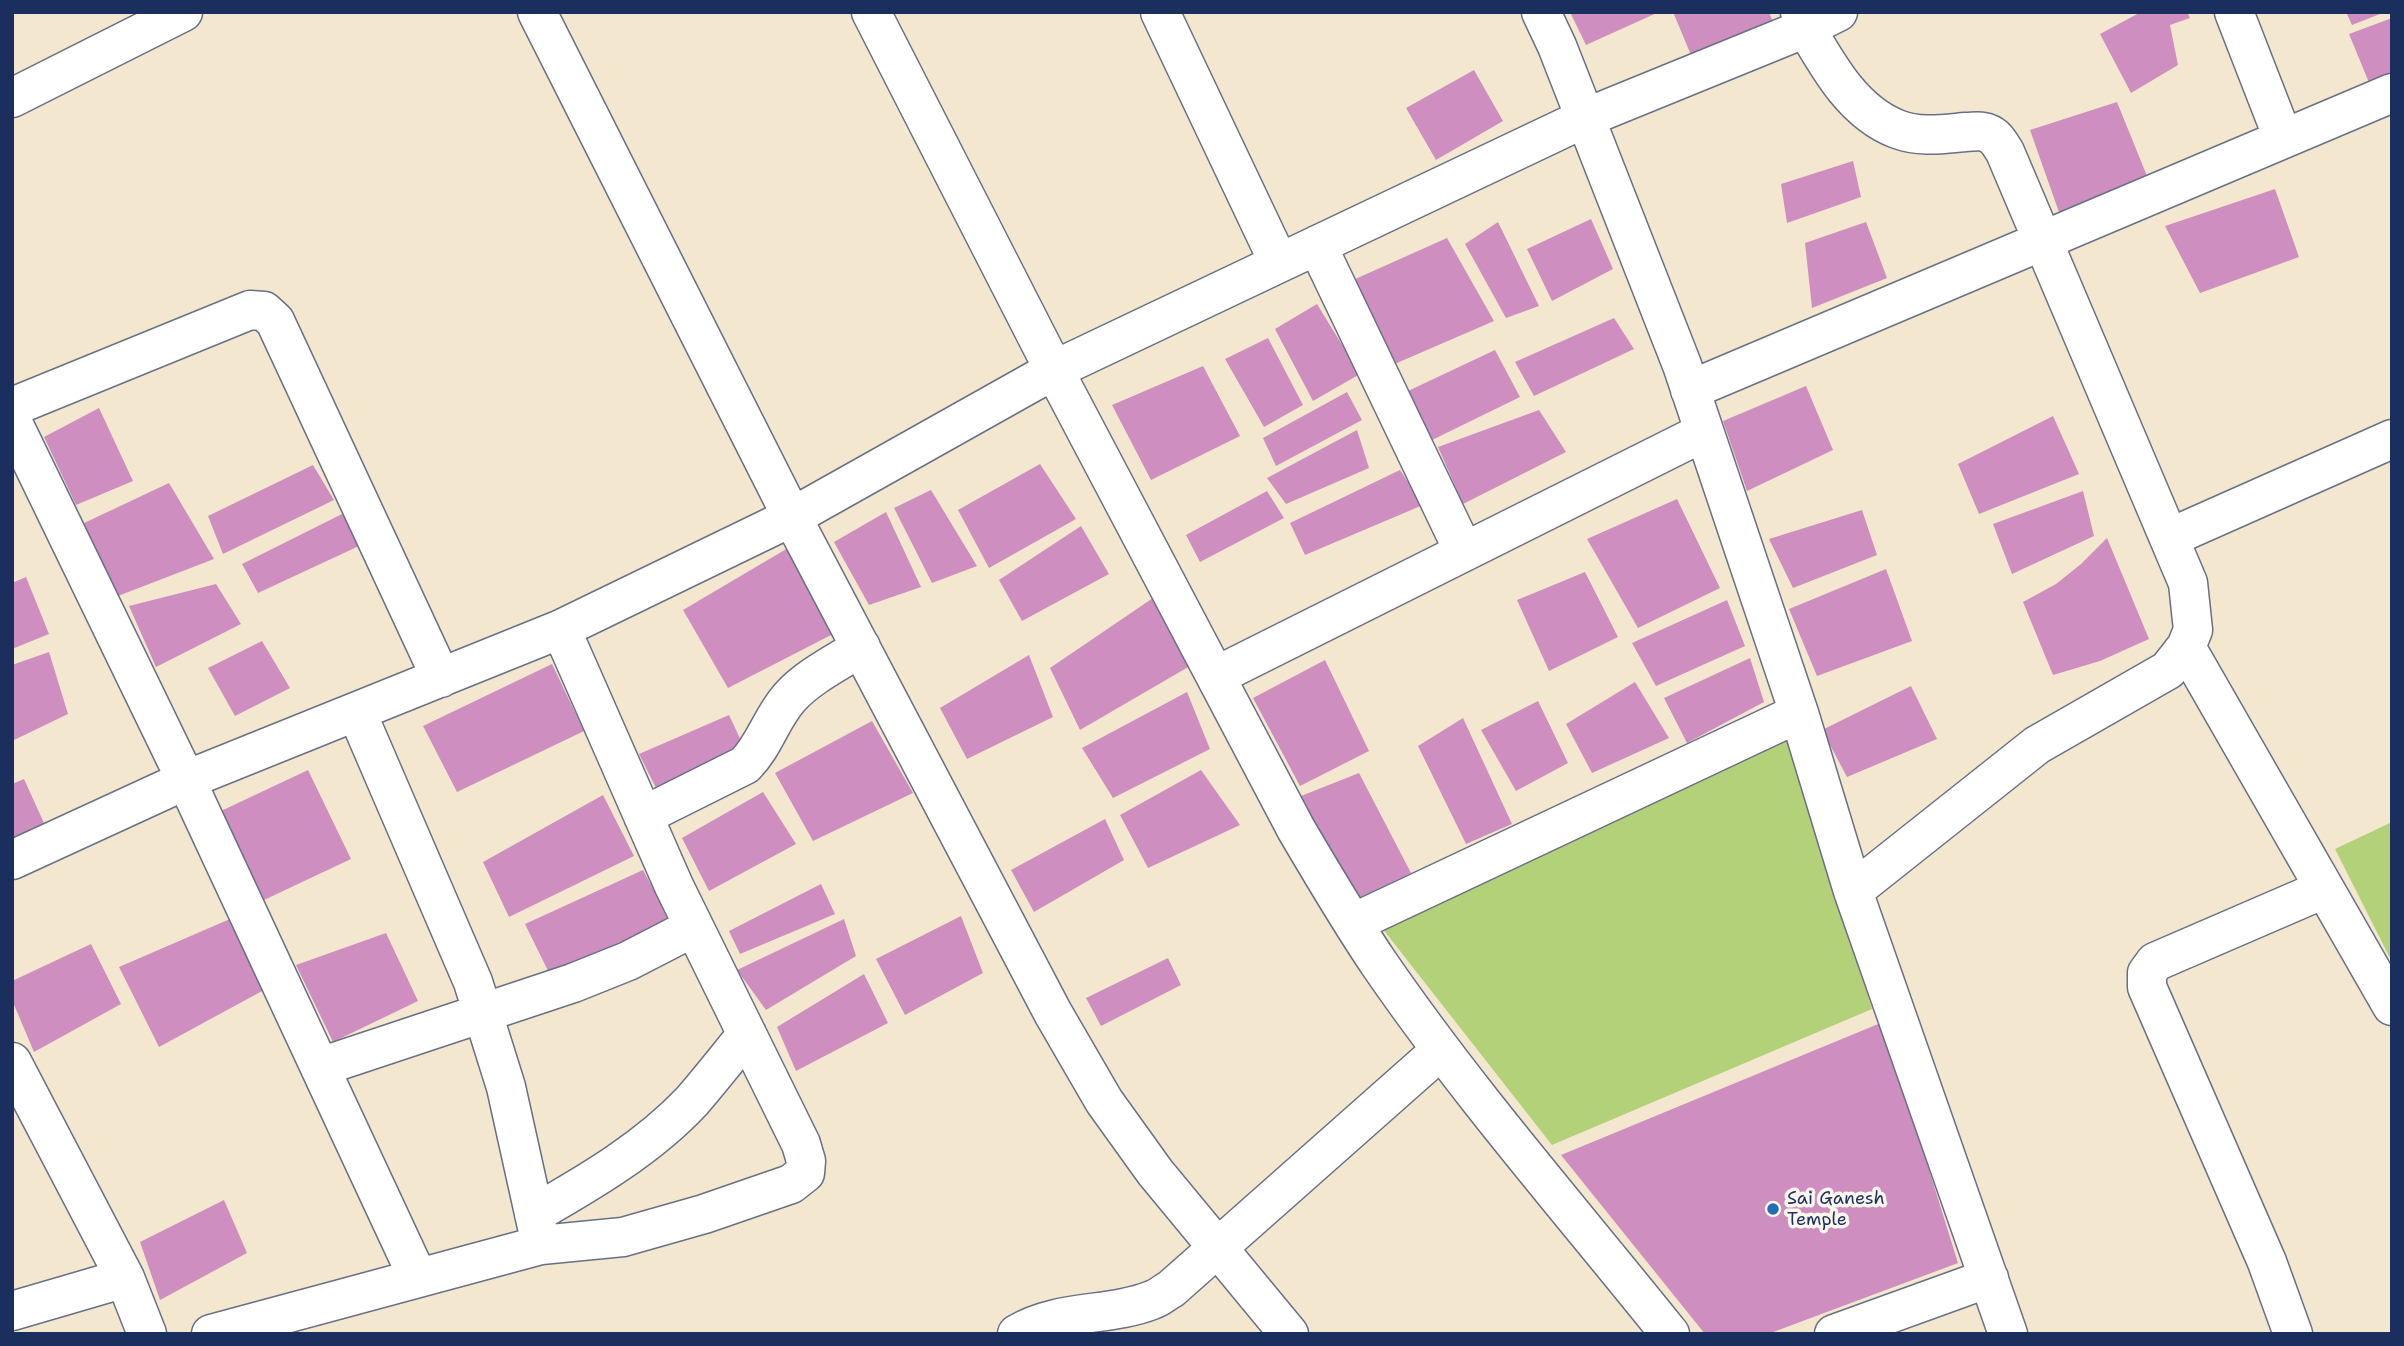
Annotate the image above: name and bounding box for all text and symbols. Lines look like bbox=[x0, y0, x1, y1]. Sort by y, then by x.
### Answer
place label: Sai Ganesh Temple bbox=[1787, 1188, 1885, 1230]
marker: Sai Ganesh Temple bbox=[1765, 1201, 1781, 1217]

